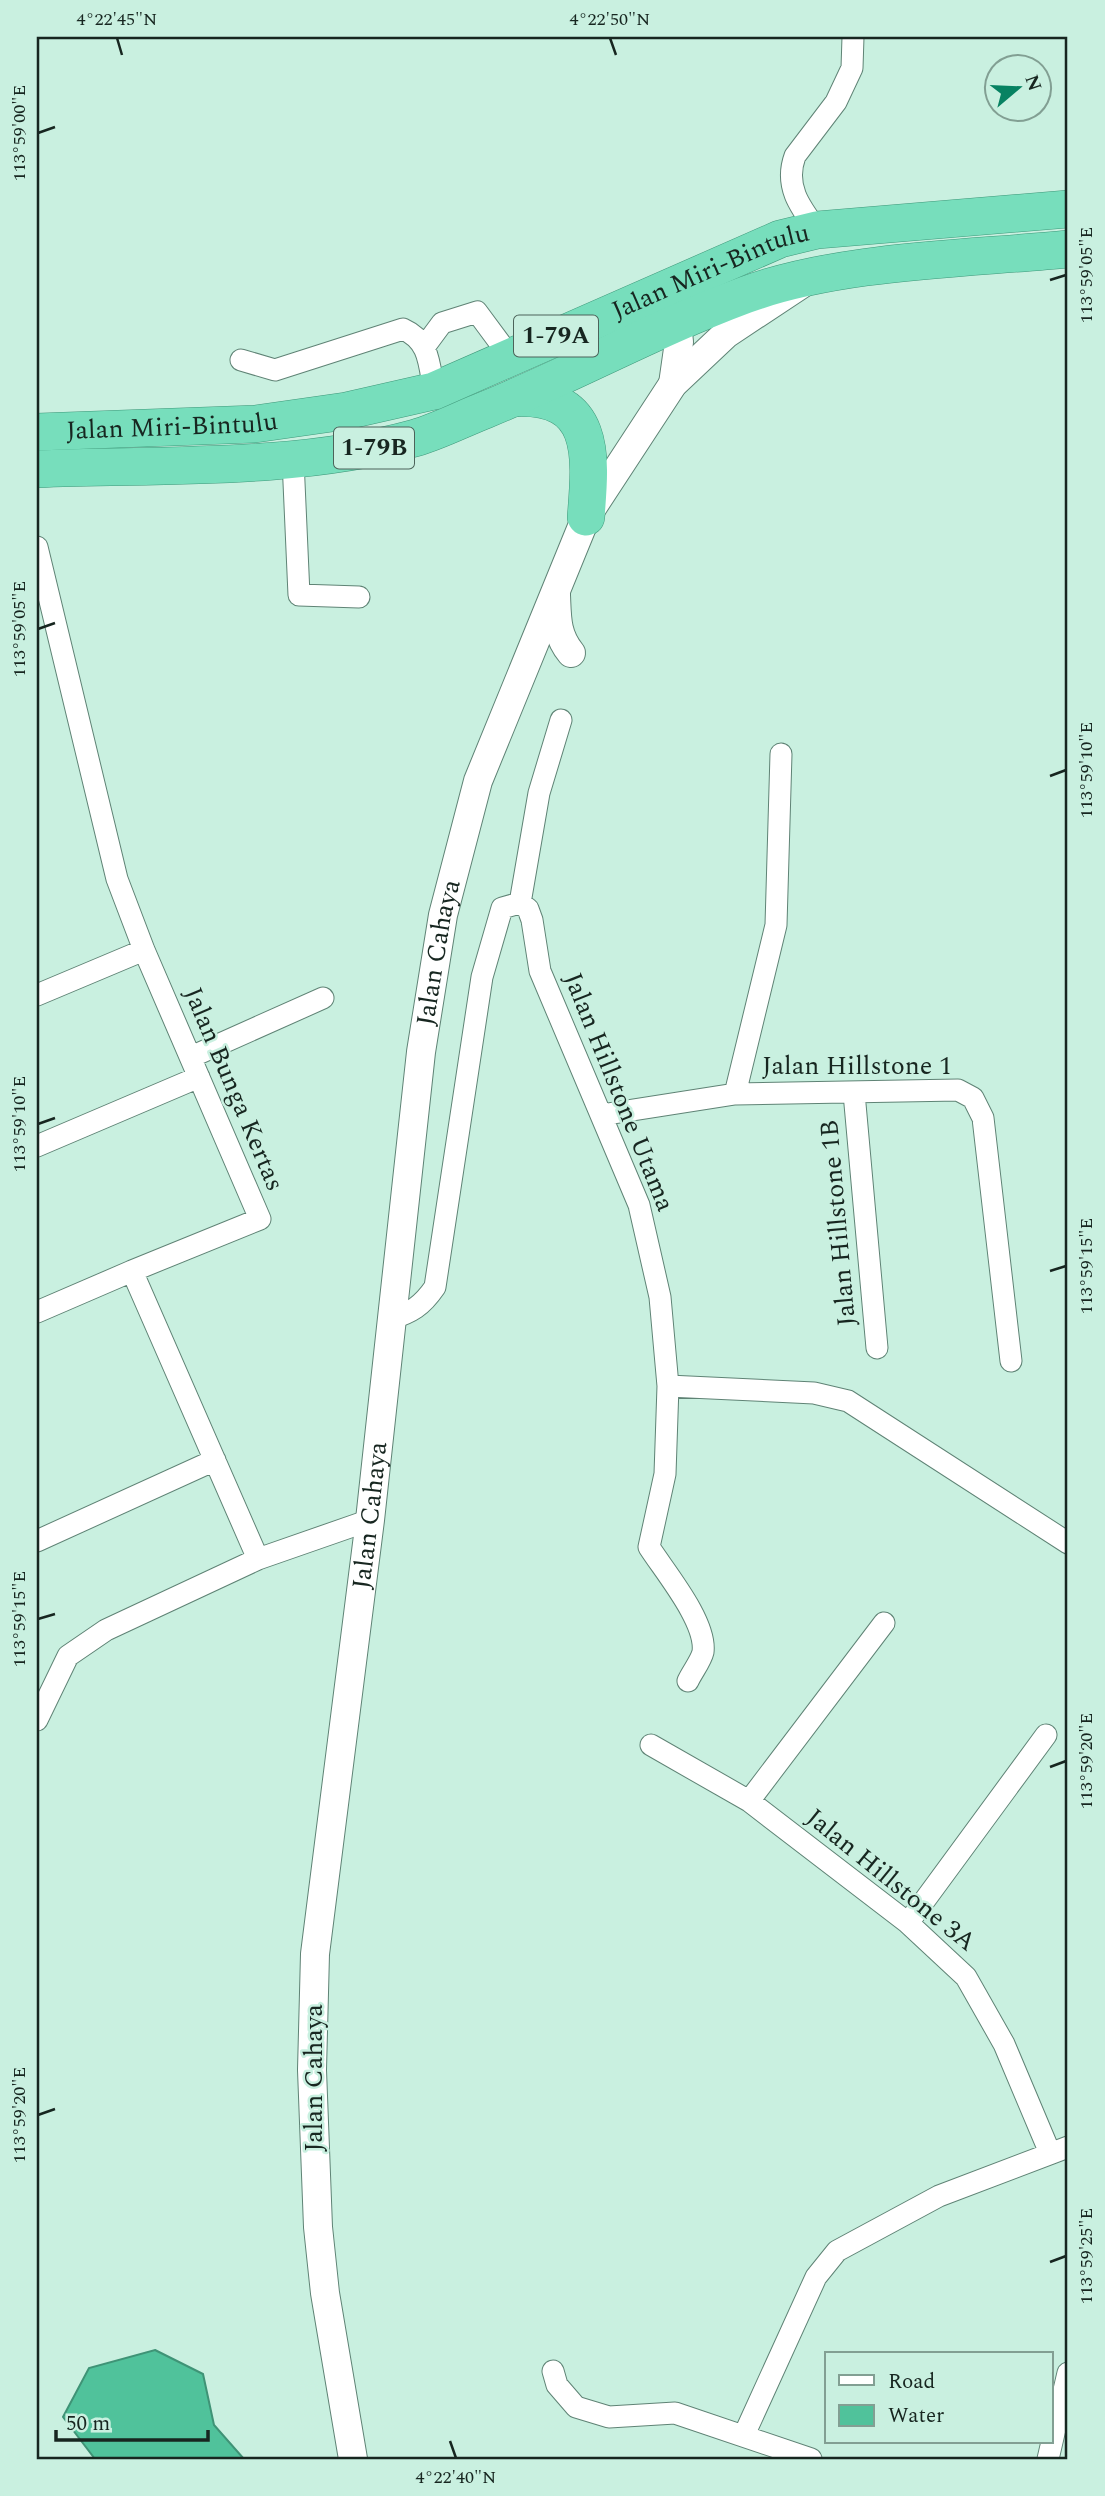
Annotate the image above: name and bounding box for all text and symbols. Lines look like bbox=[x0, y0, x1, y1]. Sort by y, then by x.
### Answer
text: 4°22'45"N bbox=[77, 6, 157, 33]
text: 4°22'50"N bbox=[570, 6, 650, 33]
north arrow bbox=[982, 52, 1052, 122]
text: N bbox=[1016, 71, 1049, 95]
text: 113°59'00"E bbox=[6, 85, 33, 181]
street label: Jalan Miri-Bintulu bbox=[605, 213, 814, 331]
text: 113°59'05"E bbox=[1073, 227, 1100, 323]
road number: 1-79A bbox=[514, 316, 598, 356]
street label: Jalan Miri-Bintulu bbox=[65, 401, 280, 451]
road number: 1-79B bbox=[334, 428, 414, 468]
text: 113°59'05"E bbox=[6, 581, 33, 677]
text: 113°59'10"E bbox=[1073, 722, 1100, 818]
street label: Jalan Cahaya bbox=[405, 875, 472, 1029]
street label: Jalan Hillstone Utama bbox=[553, 967, 685, 1218]
street label: Jalan Bunga Kertas bbox=[173, 981, 295, 1197]
street label: Jalan Hillstone 1 bbox=[762, 1046, 952, 1086]
text: 113°59'10"E bbox=[6, 1076, 33, 1172]
street label: Jalan Hillstone 1B bbox=[809, 1118, 867, 1328]
text: 113°59'15"E bbox=[1073, 1218, 1100, 1314]
street label: Jalan Cahaya bbox=[341, 1439, 398, 1591]
text: 113°59'15"E bbox=[6, 1571, 33, 1667]
text: 113°59'20"E bbox=[1073, 1713, 1100, 1809]
street label: Jalan Hillstone 3A bbox=[797, 1799, 985, 1961]
street label: Jalan Cahaya bbox=[294, 2004, 334, 2152]
text: 113°59'20"E bbox=[6, 2067, 33, 2163]
text: 113°59'25"E bbox=[1073, 2208, 1100, 2304]
legend bbox=[825, 2352, 1052, 2444]
text: Road bbox=[888, 2366, 935, 2398]
scale bar bbox=[56, 2398, 208, 2442]
text: Water bbox=[888, 2400, 944, 2432]
text: 50 m bbox=[66, 2408, 110, 2440]
text: 4°22'40"N bbox=[416, 2464, 496, 2491]

